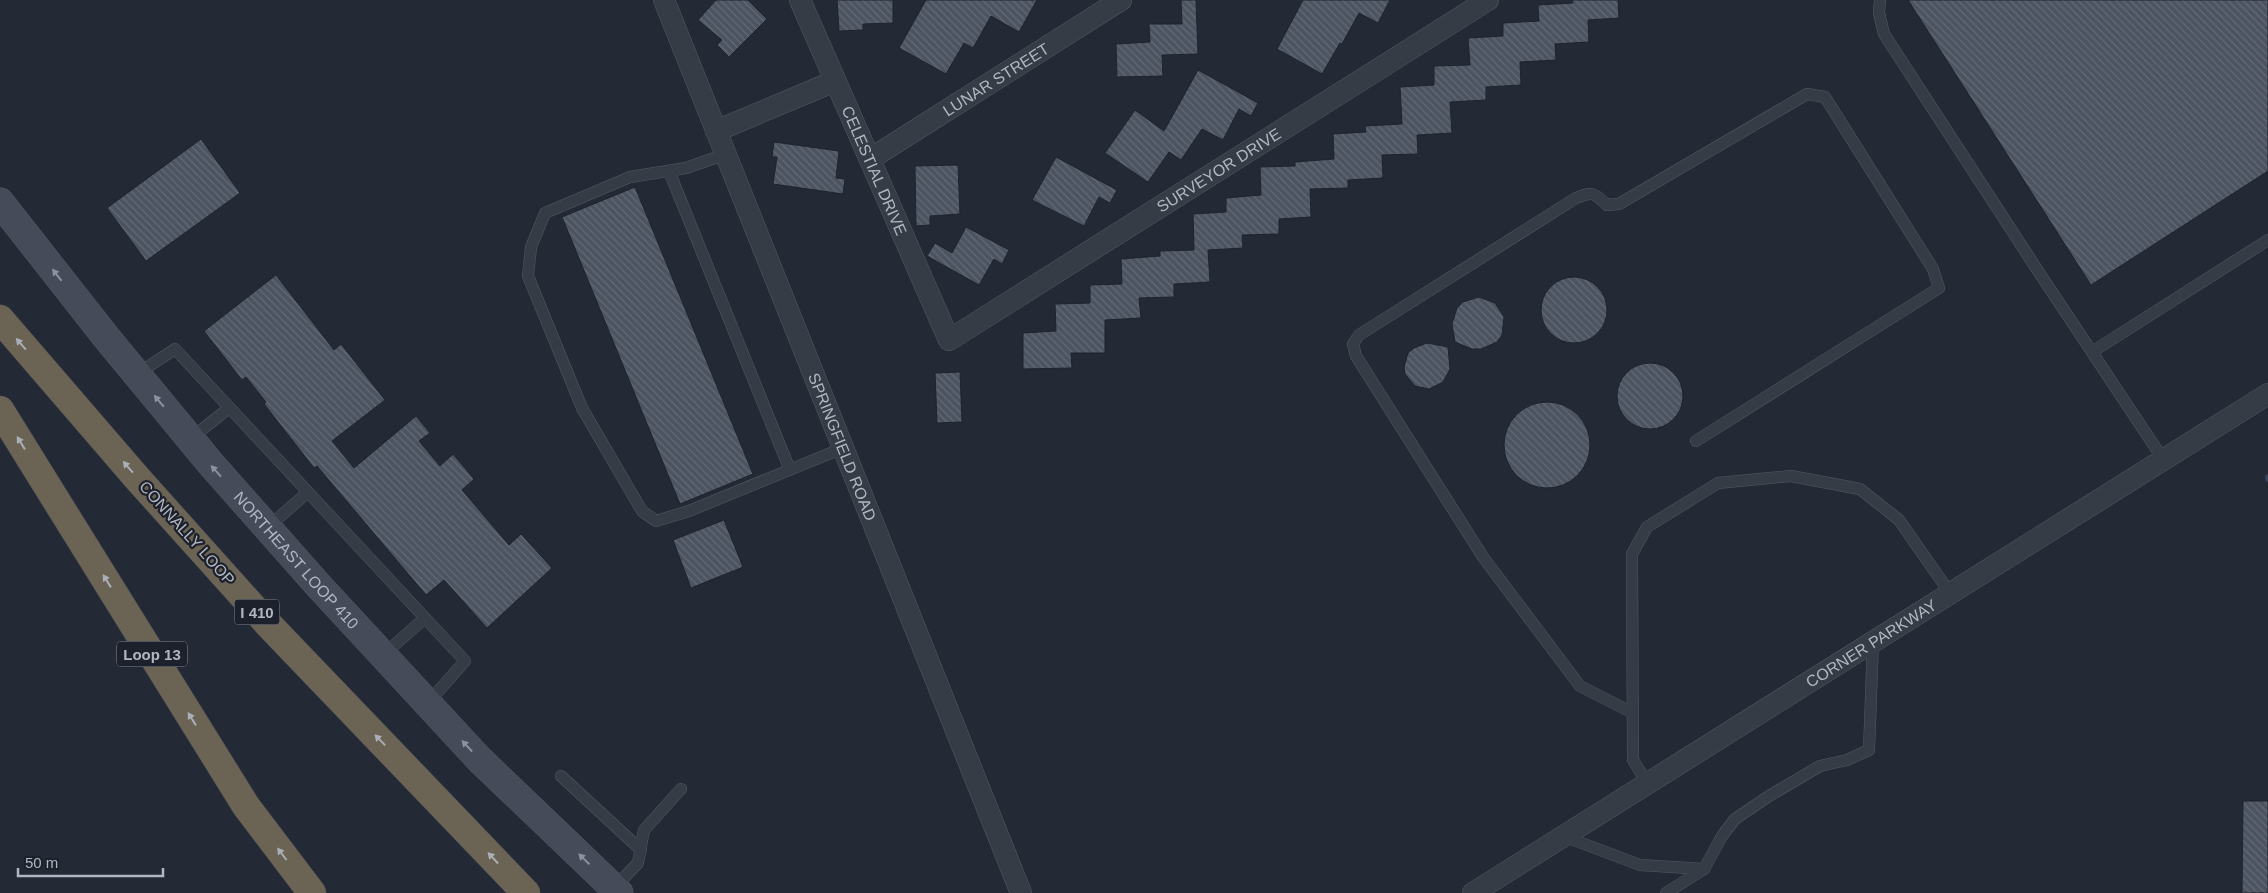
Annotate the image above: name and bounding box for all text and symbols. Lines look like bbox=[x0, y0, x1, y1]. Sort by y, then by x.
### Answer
street label: LUNAR STREET bbox=[940, 39, 1052, 119]
street label: CELESTIAL DRIVE bbox=[839, 103, 910, 237]
street label: SURVEYOR DRIVE bbox=[1154, 125, 1284, 215]
one-way arrow bbox=[51, 269, 62, 282]
one-way arrow bbox=[16, 337, 27, 350]
street label: SPRINGFIELD ROAD bbox=[805, 370, 880, 523]
one-way arrow bbox=[153, 395, 164, 408]
one-way arrow bbox=[16, 436, 25, 450]
one-way arrow bbox=[122, 460, 133, 473]
one-way arrow bbox=[211, 464, 222, 477]
street label: CONNALLY LOOP bbox=[136, 478, 238, 588]
street label: NORTHEAST LOOP 410 bbox=[231, 488, 362, 632]
one-way arrow bbox=[102, 574, 111, 587]
street label: CORNER PARKWAY bbox=[1803, 596, 1940, 690]
road number: I 410 bbox=[234, 600, 280, 624]
road number: Loop 13 bbox=[117, 642, 187, 666]
one-way arrow bbox=[187, 713, 197, 726]
one-way arrow bbox=[374, 735, 386, 747]
one-way arrow bbox=[461, 740, 473, 752]
scale bar bbox=[18, 846, 162, 878]
one-way arrow bbox=[277, 847, 287, 861]
one-way arrow bbox=[487, 852, 499, 864]
one-way arrow bbox=[578, 853, 590, 865]
text: 50 m bbox=[25, 854, 58, 871]

